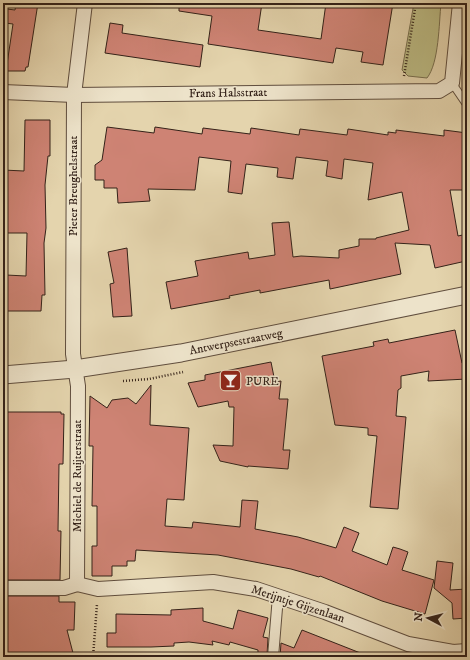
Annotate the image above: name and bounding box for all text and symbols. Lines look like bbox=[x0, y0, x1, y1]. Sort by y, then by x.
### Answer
street label: Frans Halsstraat bbox=[189, 85, 267, 101]
street label: Pieter Breughelstraat bbox=[66, 136, 81, 236]
street label: Antwerpsestraatweg bbox=[188, 326, 284, 358]
bar icon: PURE bbox=[218, 368, 244, 394]
place label: PURE bbox=[246, 374, 279, 389]
street label: Michiel de Ruijterstraat bbox=[70, 420, 85, 532]
street label: Merijntje Gijzenlaan bbox=[249, 582, 347, 626]
north arrow bbox=[408, 598, 448, 638]
text: N bbox=[412, 612, 427, 622]

